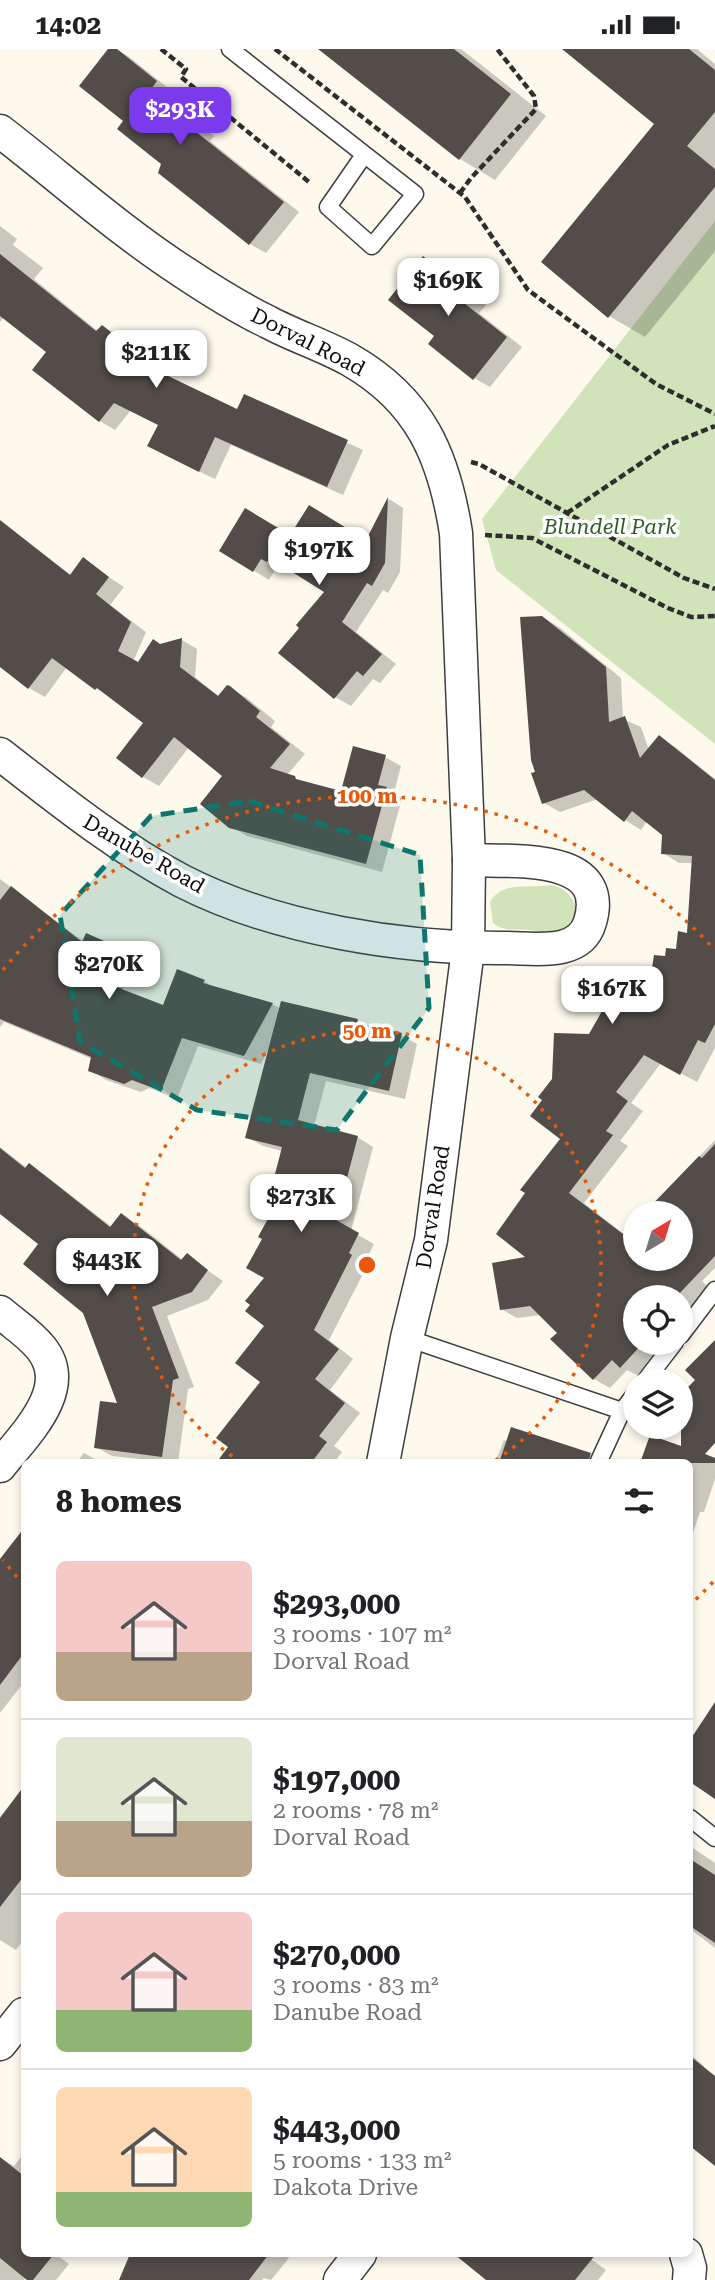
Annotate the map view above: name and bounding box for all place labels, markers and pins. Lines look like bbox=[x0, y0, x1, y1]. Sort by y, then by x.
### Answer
pin: $293K bbox=[131, 87, 229, 147]
pin: $169K bbox=[399, 259, 497, 318]
pin: $211K bbox=[107, 331, 205, 390]
pin: $197K bbox=[270, 527, 368, 587]
pin: $270K bbox=[60, 941, 158, 1001]
pin: $167K bbox=[563, 967, 661, 1026]
pin: $273K bbox=[252, 1175, 350, 1234]
pin: $443K bbox=[58, 1239, 156, 1298]
centre of rings bbox=[355, 1253, 379, 1277]

